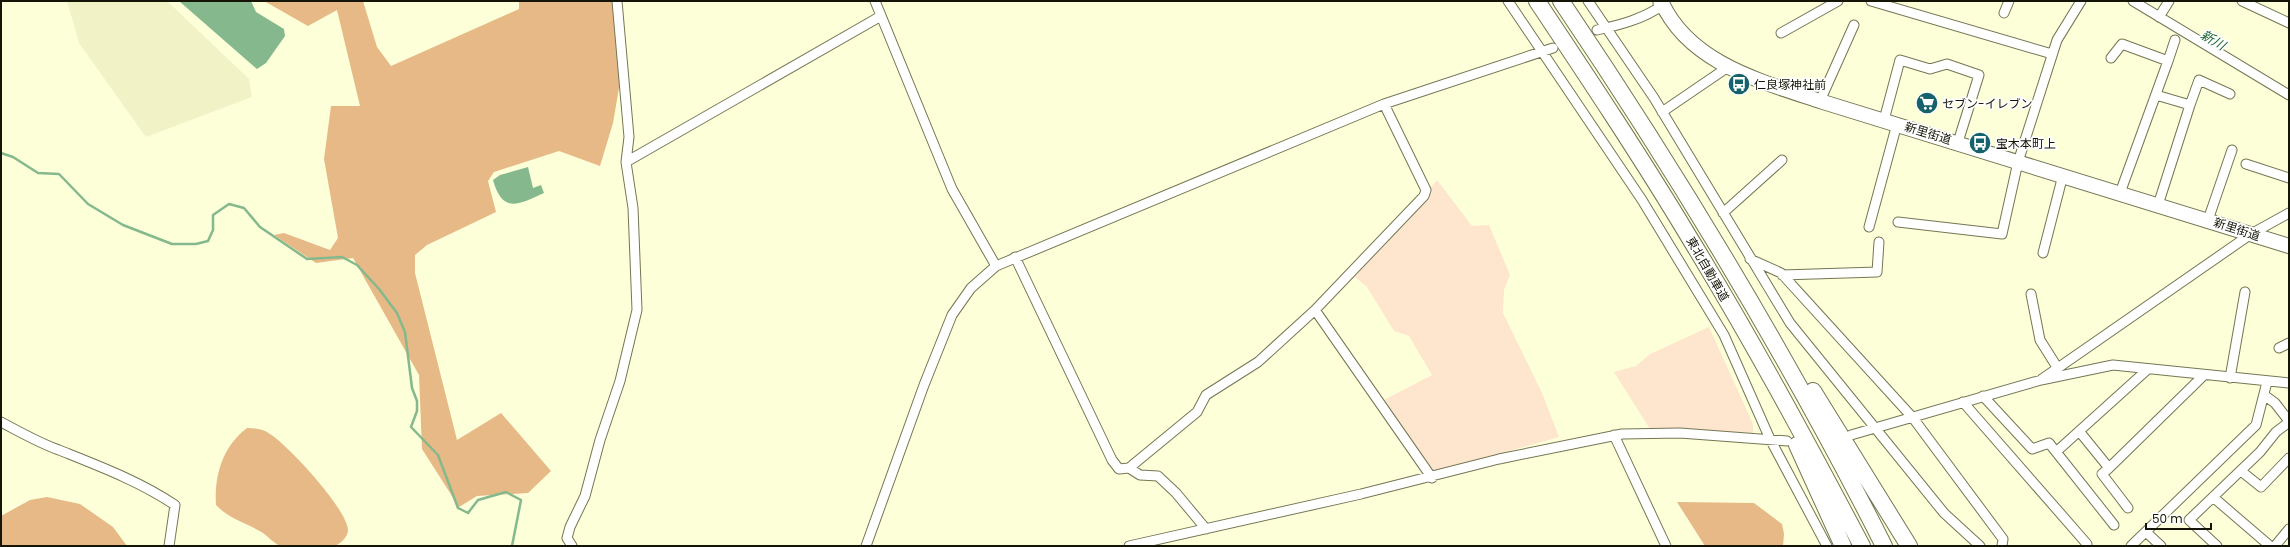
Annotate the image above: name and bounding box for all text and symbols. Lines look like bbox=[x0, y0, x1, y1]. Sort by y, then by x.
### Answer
water label: 新川 bbox=[2197, 25, 2231, 56]
bus stop icon: 仁良塚神社前 bbox=[1726, 71, 1752, 97]
place label: 仁良塚神社前 bbox=[1754, 76, 1826, 93]
supermarket icon: セブン-イレブン bbox=[1914, 90, 1940, 116]
place label: セブン-イレブン bbox=[1942, 95, 2033, 112]
street label: 新里街道 bbox=[1903, 118, 1953, 148]
bus stop icon: 宝木本町上 bbox=[1967, 130, 1993, 156]
place label: 宝木本町上 bbox=[1996, 135, 2056, 152]
street label: 新里街道 bbox=[2212, 213, 2262, 245]
street label: 東北自動車道 bbox=[1683, 234, 1733, 304]
scale bar bbox=[2146, 505, 2211, 531]
text: 50 m bbox=[2152, 510, 2183, 527]

